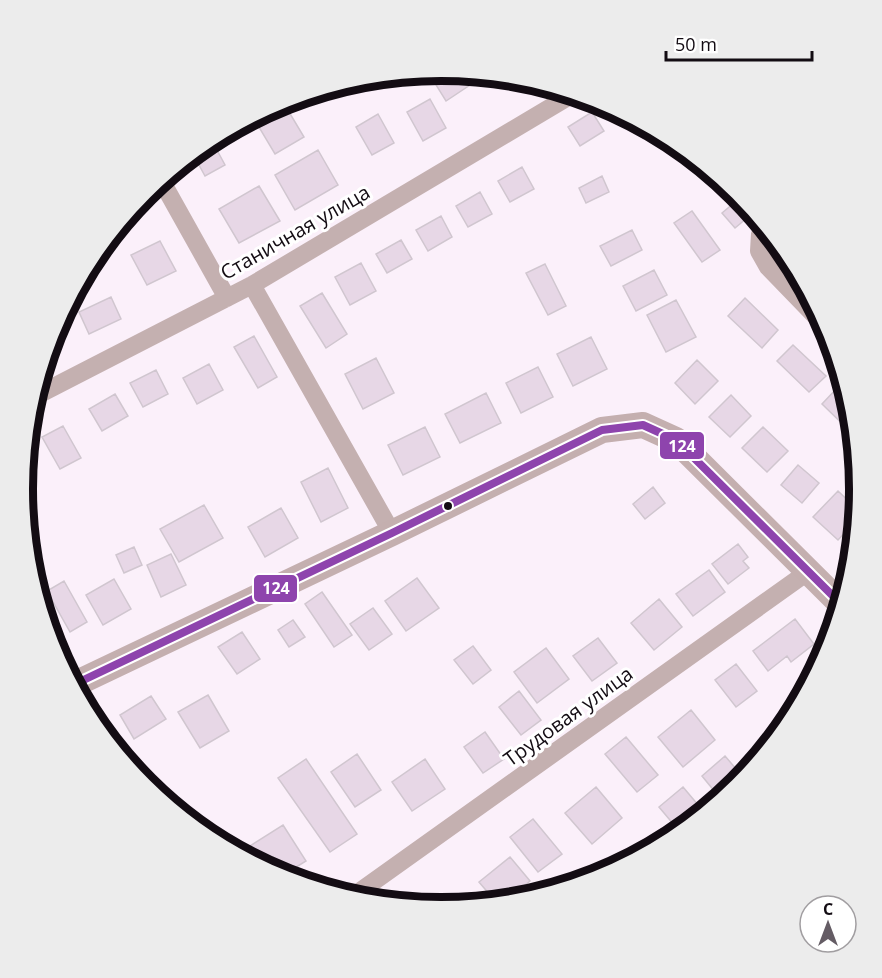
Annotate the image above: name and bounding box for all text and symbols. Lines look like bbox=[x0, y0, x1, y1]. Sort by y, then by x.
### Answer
scale bar bbox=[666, 24, 812, 62]
text: 50 m bbox=[675, 32, 717, 56]
street label: Станичная улица bbox=[215, 178, 375, 286]
line badge: 124 bbox=[659, 431, 705, 460]
text: 124 bbox=[668, 435, 696, 457]
unlabelled marker bbox=[442, 500, 454, 512]
line badge: 124 bbox=[253, 574, 298, 603]
text: 124 bbox=[262, 577, 290, 599]
street label: Трудовая улица bbox=[498, 660, 638, 772]
north arrow bbox=[798, 894, 858, 954]
text: С bbox=[823, 898, 833, 920]

